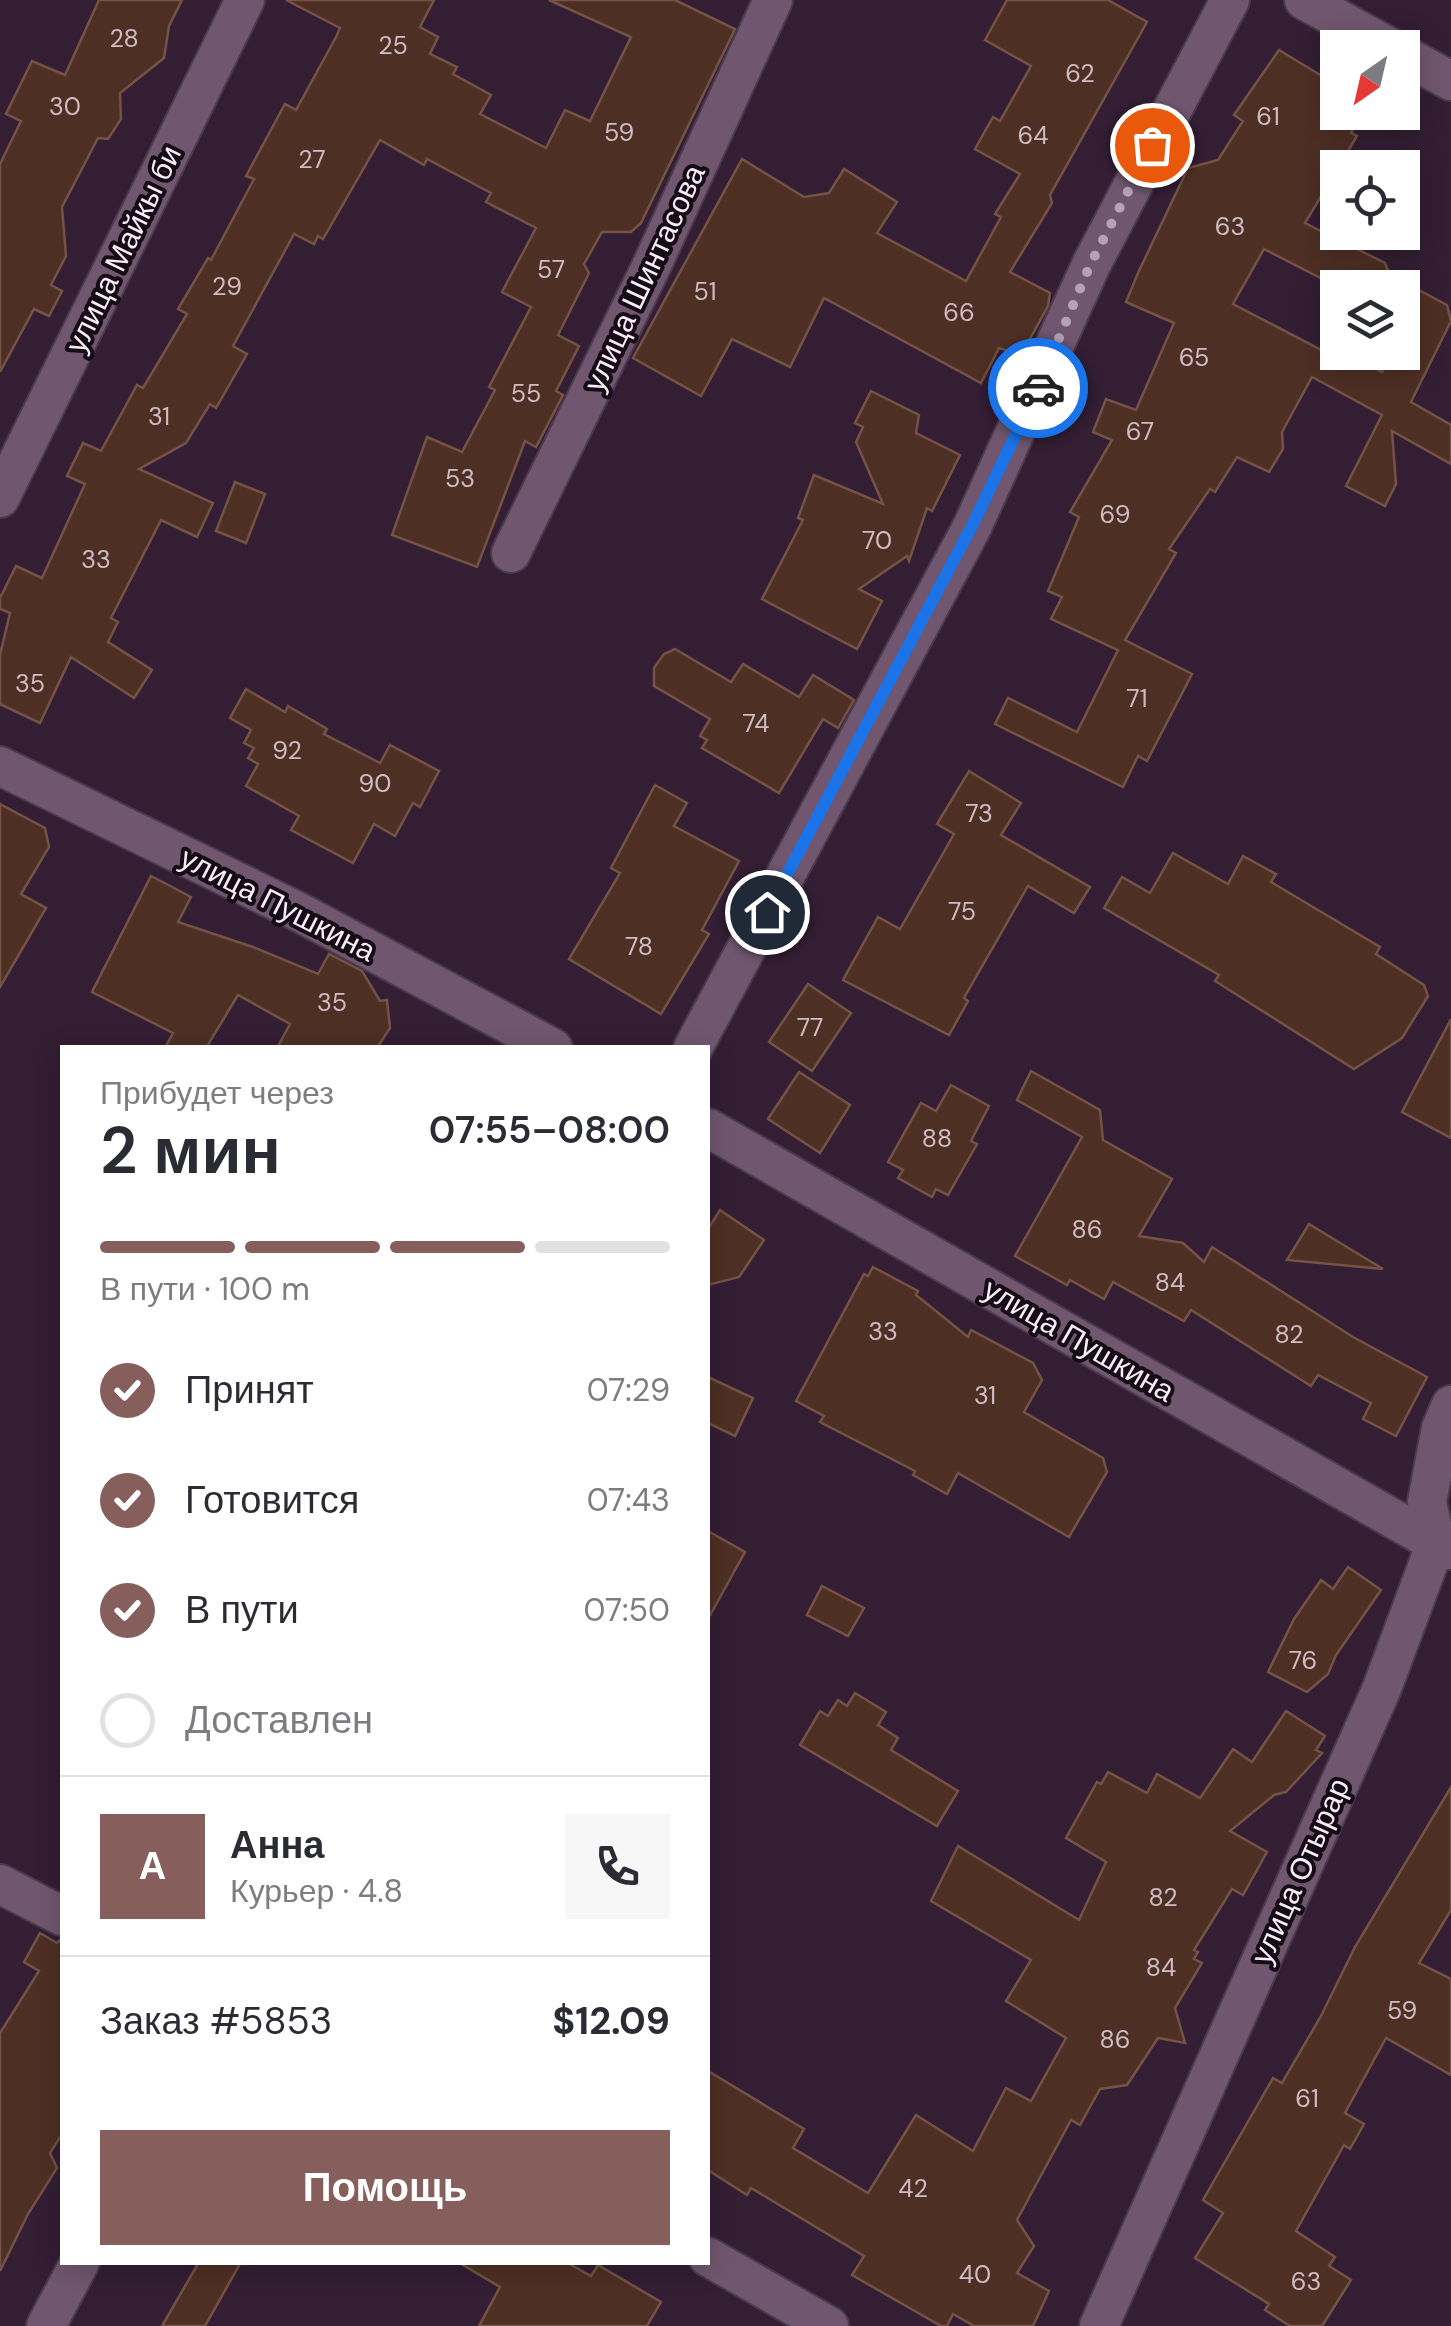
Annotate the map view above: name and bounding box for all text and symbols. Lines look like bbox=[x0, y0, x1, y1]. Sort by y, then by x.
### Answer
house number: 28 bbox=[109, 22, 139, 55]
house number: 25 bbox=[378, 29, 408, 62]
north arrow bbox=[1320, 30, 1420, 130]
map controls bbox=[1320, 30, 1420, 370]
house number: 62 bbox=[1065, 57, 1095, 90]
house number: 30 bbox=[49, 90, 81, 123]
house number: 61 bbox=[1256, 100, 1280, 133]
pin bbox=[1110, 103, 1195, 188]
house number: 59 bbox=[604, 116, 634, 149]
icon: bag bbox=[1125, 118, 1180, 173]
house number: 64 bbox=[1018, 119, 1048, 152]
street label: улица Майкы би bbox=[56, 139, 190, 359]
house number: 27 bbox=[298, 143, 326, 176]
button: locate bbox=[1320, 150, 1420, 250]
street label: улица Шинтасова bbox=[574, 158, 714, 398]
house number: 63 bbox=[1215, 210, 1245, 243]
house number: 57 bbox=[537, 253, 565, 286]
house number: 29 bbox=[212, 270, 242, 303]
button: layers bbox=[1320, 270, 1420, 370]
house number: 51 bbox=[693, 275, 717, 308]
house number: 66 bbox=[943, 296, 975, 329]
courier bbox=[988, 338, 1088, 438]
house number: 65 bbox=[1179, 341, 1209, 374]
icon: car bbox=[1011, 361, 1066, 416]
house number: 55 bbox=[511, 377, 541, 410]
house number: 31 bbox=[148, 400, 170, 433]
house number: 67 bbox=[1126, 415, 1154, 448]
house number: 53 bbox=[445, 462, 475, 495]
house number: 69 bbox=[1100, 498, 1130, 531]
house number: 70 bbox=[862, 524, 892, 557]
house number: 33 bbox=[81, 543, 111, 576]
house number: 35 bbox=[15, 667, 45, 700]
house number: 71 bbox=[1126, 682, 1148, 715]
house number: 74 bbox=[742, 707, 770, 740]
house number: 92 bbox=[272, 734, 302, 767]
house number: 90 bbox=[359, 767, 391, 800]
house number: 73 bbox=[965, 797, 993, 830]
street label: улица Пушкина bbox=[174, 838, 383, 970]
pin bbox=[725, 870, 810, 955]
icon: home bbox=[740, 885, 795, 940]
house number: 75 bbox=[948, 895, 976, 928]
house number: 78 bbox=[625, 930, 653, 963]
house number: 35 bbox=[317, 986, 347, 1019]
house number: 77 bbox=[797, 1011, 823, 1044]
text: Прибудет через bbox=[100, 1072, 334, 1114]
text: 07:55–08:00 bbox=[429, 1105, 670, 1155]
text: 2 мин bbox=[100, 1109, 281, 1193]
house number: 88 bbox=[922, 1122, 952, 1155]
house number: 86 bbox=[1072, 1213, 1102, 1246]
house number: 84 bbox=[1155, 1266, 1185, 1299]
text: В пути · 100 m bbox=[100, 1268, 310, 1310]
street label: улица Пушкина bbox=[976, 1270, 1182, 1411]
house number: 33 bbox=[868, 1315, 898, 1348]
house number: 82 bbox=[1274, 1318, 1304, 1351]
icon: check bbox=[100, 1363, 155, 1418]
text: Принят bbox=[185, 1365, 314, 1415]
text: 07:29 bbox=[587, 1369, 670, 1411]
house number: 31 bbox=[974, 1379, 996, 1412]
icon: check bbox=[100, 1473, 155, 1528]
text: Готовится bbox=[185, 1475, 359, 1525]
text: 07:43 bbox=[587, 1479, 670, 1521]
icon: check bbox=[100, 1583, 155, 1638]
text: В пути bbox=[185, 1585, 299, 1635]
text: 07:50 bbox=[584, 1589, 670, 1631]
house number: 76 bbox=[1289, 1644, 1317, 1677]
text: Доставлен bbox=[185, 1695, 373, 1745]
street label: улица Отырар bbox=[1242, 1772, 1358, 1970]
button: phone bbox=[565, 1814, 670, 1919]
text: Анна bbox=[230, 1820, 324, 1870]
text: А bbox=[139, 1841, 166, 1891]
text: Курьер · 4.8 bbox=[230, 1870, 403, 1912]
house number: 82 bbox=[1148, 1881, 1178, 1914]
house number: 84 bbox=[1146, 1951, 1176, 1984]
house number: 59 bbox=[1387, 1994, 1417, 2027]
text: Заказ #5853 bbox=[100, 1996, 332, 2046]
text: $12.09 bbox=[552, 1996, 670, 2046]
house number: 86 bbox=[1100, 2023, 1130, 2056]
house number: 61 bbox=[1295, 2082, 1319, 2115]
button: Помощь bbox=[100, 2130, 670, 2245]
house number: 42 bbox=[898, 2172, 928, 2205]
house number: 40 bbox=[959, 2258, 991, 2291]
house number: 63 bbox=[1291, 2265, 1321, 2298]

